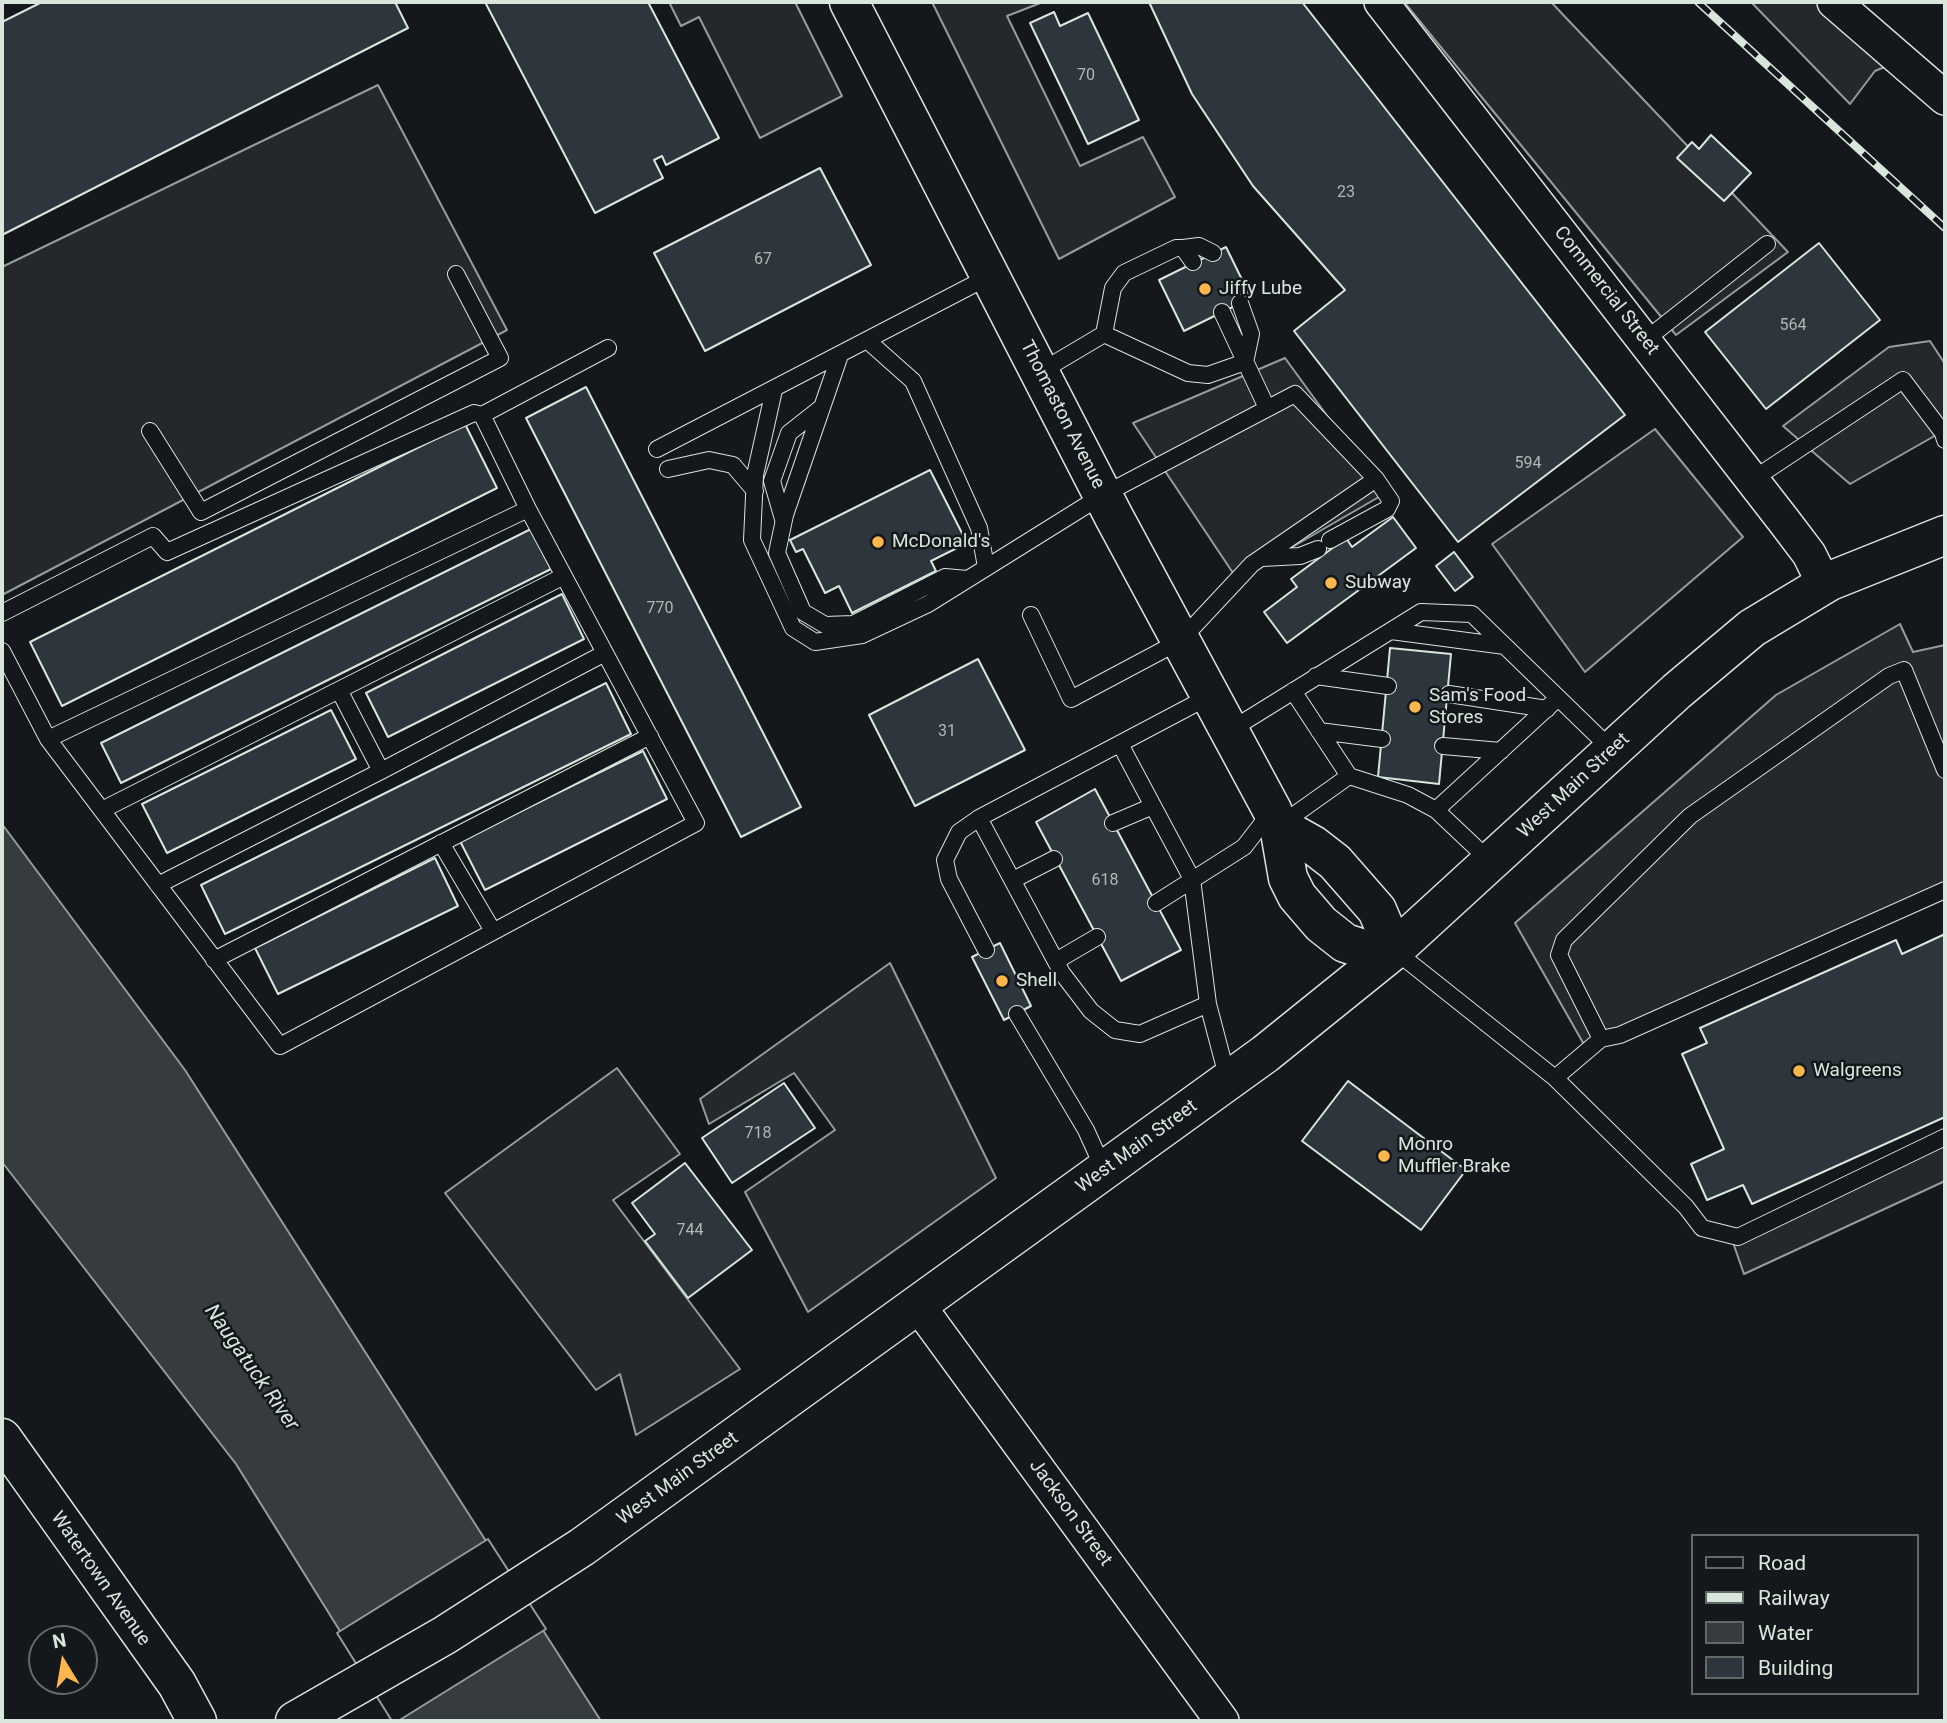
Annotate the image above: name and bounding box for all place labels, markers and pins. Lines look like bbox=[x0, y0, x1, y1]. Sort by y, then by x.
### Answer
place label: Jiffy Lube bbox=[1219, 278, 1302, 300]
marker: Jiffy Lube bbox=[1197, 281, 1213, 297]
place label: McDonald's bbox=[892, 531, 990, 553]
marker: McDonald's bbox=[870, 534, 886, 550]
place label: Subway bbox=[1345, 572, 1411, 594]
marker: Subway bbox=[1323, 575, 1339, 591]
place label: Sam's Food Stores bbox=[1429, 685, 1526, 729]
marker: Sam's Food Stores bbox=[1407, 699, 1423, 715]
place label: Shell bbox=[1016, 970, 1057, 992]
marker: Shell bbox=[994, 973, 1010, 989]
place label: Walgreens bbox=[1813, 1060, 1902, 1082]
marker: Walgreens bbox=[1791, 1063, 1807, 1079]
place label: Monro Muffler Brake bbox=[1398, 1134, 1510, 1178]
marker: Monro Muffler Brake bbox=[1376, 1148, 1392, 1164]

